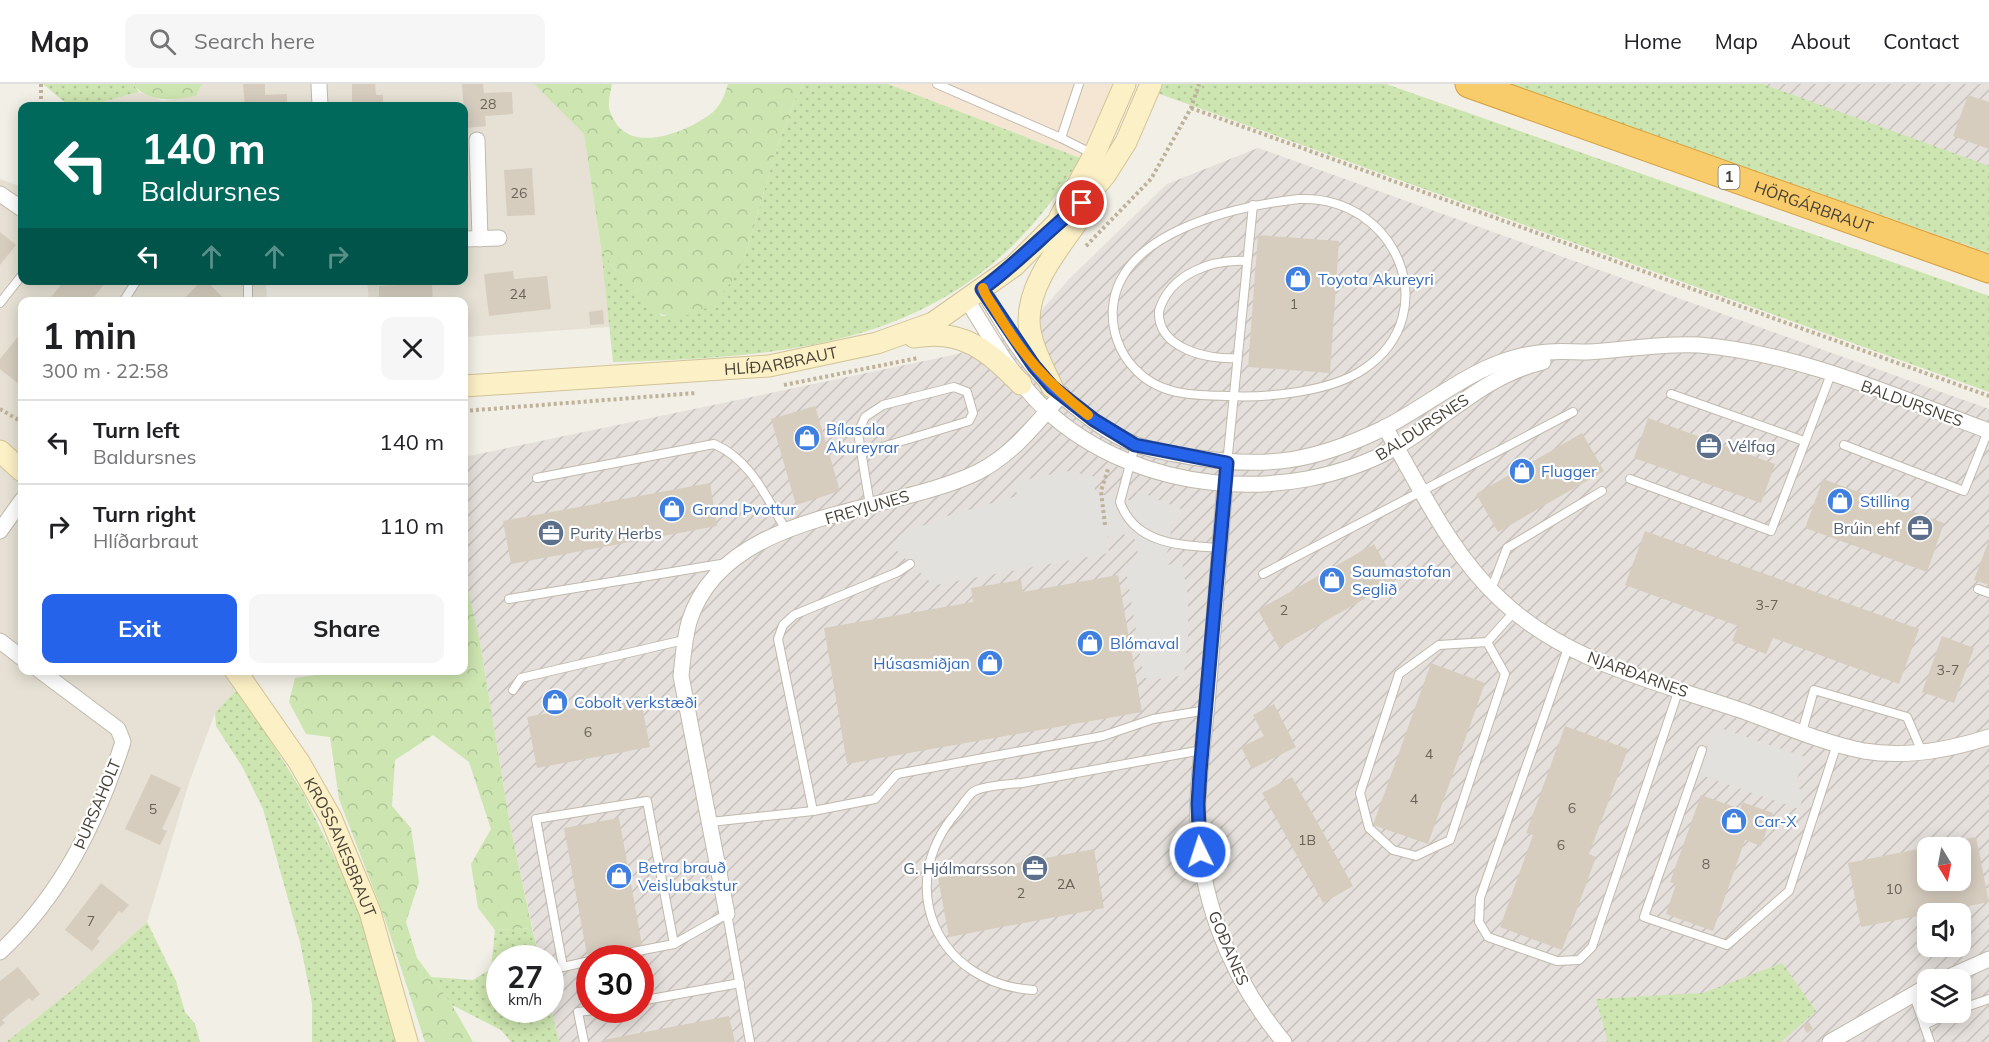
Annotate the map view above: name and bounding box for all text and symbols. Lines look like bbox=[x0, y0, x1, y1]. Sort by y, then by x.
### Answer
search box bbox=[125, 14, 545, 68]
text: Map bbox=[30, 24, 89, 59]
icon: search bbox=[146, 25, 179, 58]
text: Search here bbox=[194, 27, 315, 55]
text: Home bbox=[1624, 28, 1682, 54]
text: Map bbox=[1715, 28, 1758, 54]
text: About bbox=[1791, 28, 1850, 54]
text: Contact bbox=[1883, 28, 1959, 54]
house number: 28 bbox=[480, 95, 496, 113]
text: 140 m bbox=[141, 122, 266, 175]
icon: left bbox=[42, 126, 120, 204]
road number: 1 bbox=[1718, 165, 1740, 189]
text: Baldursnes bbox=[141, 174, 281, 208]
street label: HÖRGÁRBRAUT bbox=[1752, 176, 1876, 237]
pin bbox=[1056, 177, 1107, 228]
house number: 26 bbox=[511, 184, 527, 202]
icon: arrive bbox=[1065, 186, 1098, 219]
icon: left bbox=[132, 240, 165, 273]
icon: ahead bbox=[195, 240, 228, 273]
icon: ahead bbox=[258, 240, 291, 273]
icon: right bbox=[321, 240, 354, 273]
shop icon: Toyota Akureyri bbox=[1283, 264, 1313, 294]
place label: Toyota Akureyri bbox=[1318, 269, 1434, 289]
house number: 24 bbox=[510, 285, 527, 303]
house number: 1 bbox=[1290, 295, 1298, 313]
text: 1 min bbox=[42, 313, 137, 358]
button: close bbox=[381, 317, 444, 380]
street label: HLÍÐARBRAUT bbox=[723, 342, 840, 379]
text: 300 m · 22:58 bbox=[42, 358, 168, 383]
street label: BALDURSNES bbox=[1858, 375, 1966, 431]
street label: BALDURSNES bbox=[1372, 389, 1472, 465]
text: Turn left bbox=[93, 416, 180, 444]
place label: Bílasala Akureyrar bbox=[826, 419, 899, 457]
shop icon: Bílasala Akureyrar bbox=[792, 423, 822, 453]
icon: left bbox=[42, 426, 75, 459]
text: 140 m bbox=[379, 428, 444, 456]
office icon: Vélfag bbox=[1694, 431, 1724, 461]
place label: Vélfag bbox=[1728, 436, 1775, 456]
text: Baldursnes bbox=[93, 444, 197, 469]
shop icon: Flugger bbox=[1507, 456, 1537, 486]
place label: Flugger bbox=[1541, 461, 1597, 481]
street label: FREYJUNES bbox=[823, 485, 911, 529]
shop icon: Stilling bbox=[1825, 486, 1855, 516]
place label: Stilling bbox=[1860, 491, 1910, 511]
shop icon: Grand Þvottur bbox=[657, 494, 687, 524]
place label: Grand Þvottur bbox=[692, 499, 796, 519]
text: Turn right bbox=[93, 500, 196, 528]
icon: right bbox=[42, 510, 75, 543]
text: 110 m bbox=[379, 512, 444, 540]
office icon: Brúin ehf bbox=[1905, 513, 1935, 543]
office icon: Purity Herbs bbox=[536, 518, 566, 548]
place label: Brúin ehf bbox=[1833, 518, 1901, 538]
place label: Purity Herbs bbox=[570, 523, 662, 543]
text: Hlíðarbraut bbox=[93, 528, 198, 553]
place label: Saumastofan Seglið bbox=[1352, 561, 1451, 599]
shop icon: Saumastofan Seglið bbox=[1317, 565, 1347, 595]
button: Exit bbox=[42, 594, 237, 663]
button: Share bbox=[249, 594, 444, 663]
house number: 3-7 bbox=[1756, 596, 1778, 614]
house number: 2 bbox=[1280, 601, 1288, 619]
shop icon: Blómaval bbox=[1075, 628, 1105, 658]
place label: Blómaval bbox=[1110, 633, 1179, 653]
street label: NJARÐARNES bbox=[1585, 647, 1691, 701]
shop icon: Húsasmiðjan bbox=[975, 648, 1005, 678]
place label: Húsasmiðjan bbox=[873, 653, 970, 673]
house number: 3-7 bbox=[1937, 661, 1959, 679]
shop icon: Cobolt verkstæði bbox=[540, 687, 570, 717]
place label: Cobolt verkstæði bbox=[574, 692, 697, 712]
house number: 6 bbox=[584, 723, 592, 741]
house number: 4 bbox=[1425, 745, 1434, 763]
street label: ÞURSAHOLT bbox=[69, 756, 125, 852]
street label: KROSSANESBRAUT bbox=[300, 774, 381, 920]
house number: 4 bbox=[1410, 790, 1419, 808]
house number: 6 bbox=[1568, 799, 1576, 817]
house number: 5 bbox=[149, 800, 157, 818]
shop icon: Car-X bbox=[1719, 806, 1749, 836]
place label: Car-X bbox=[1754, 811, 1797, 831]
position arrow bbox=[1168, 820, 1232, 884]
house number: 1B bbox=[1298, 831, 1316, 849]
house number: 6 bbox=[1557, 836, 1565, 854]
north arrow bbox=[1917, 837, 1971, 891]
map controls bbox=[1917, 837, 1971, 1023]
office icon: G. Hjálmarsson bbox=[1020, 853, 1050, 883]
house number: 8 bbox=[1702, 855, 1710, 873]
place label: Betra brauð Veislubakstur bbox=[638, 857, 738, 895]
place label: G. Hjálmarsson bbox=[903, 858, 1016, 878]
shop icon: Betra brauð Veislubakstur bbox=[604, 861, 634, 891]
house number: 2A bbox=[1057, 875, 1076, 893]
house number: 10 bbox=[1886, 880, 1902, 898]
house number: 2 bbox=[1017, 884, 1025, 902]
button: sound bbox=[1917, 903, 1971, 957]
street label: GOÐANES bbox=[1204, 908, 1254, 988]
house number: 7 bbox=[87, 912, 95, 930]
speed limit sign: 30 bbox=[576, 945, 654, 1023]
text: 27 bbox=[507, 958, 543, 996]
button: layers bbox=[1917, 969, 1971, 1023]
text: km/h bbox=[508, 990, 542, 1009]

